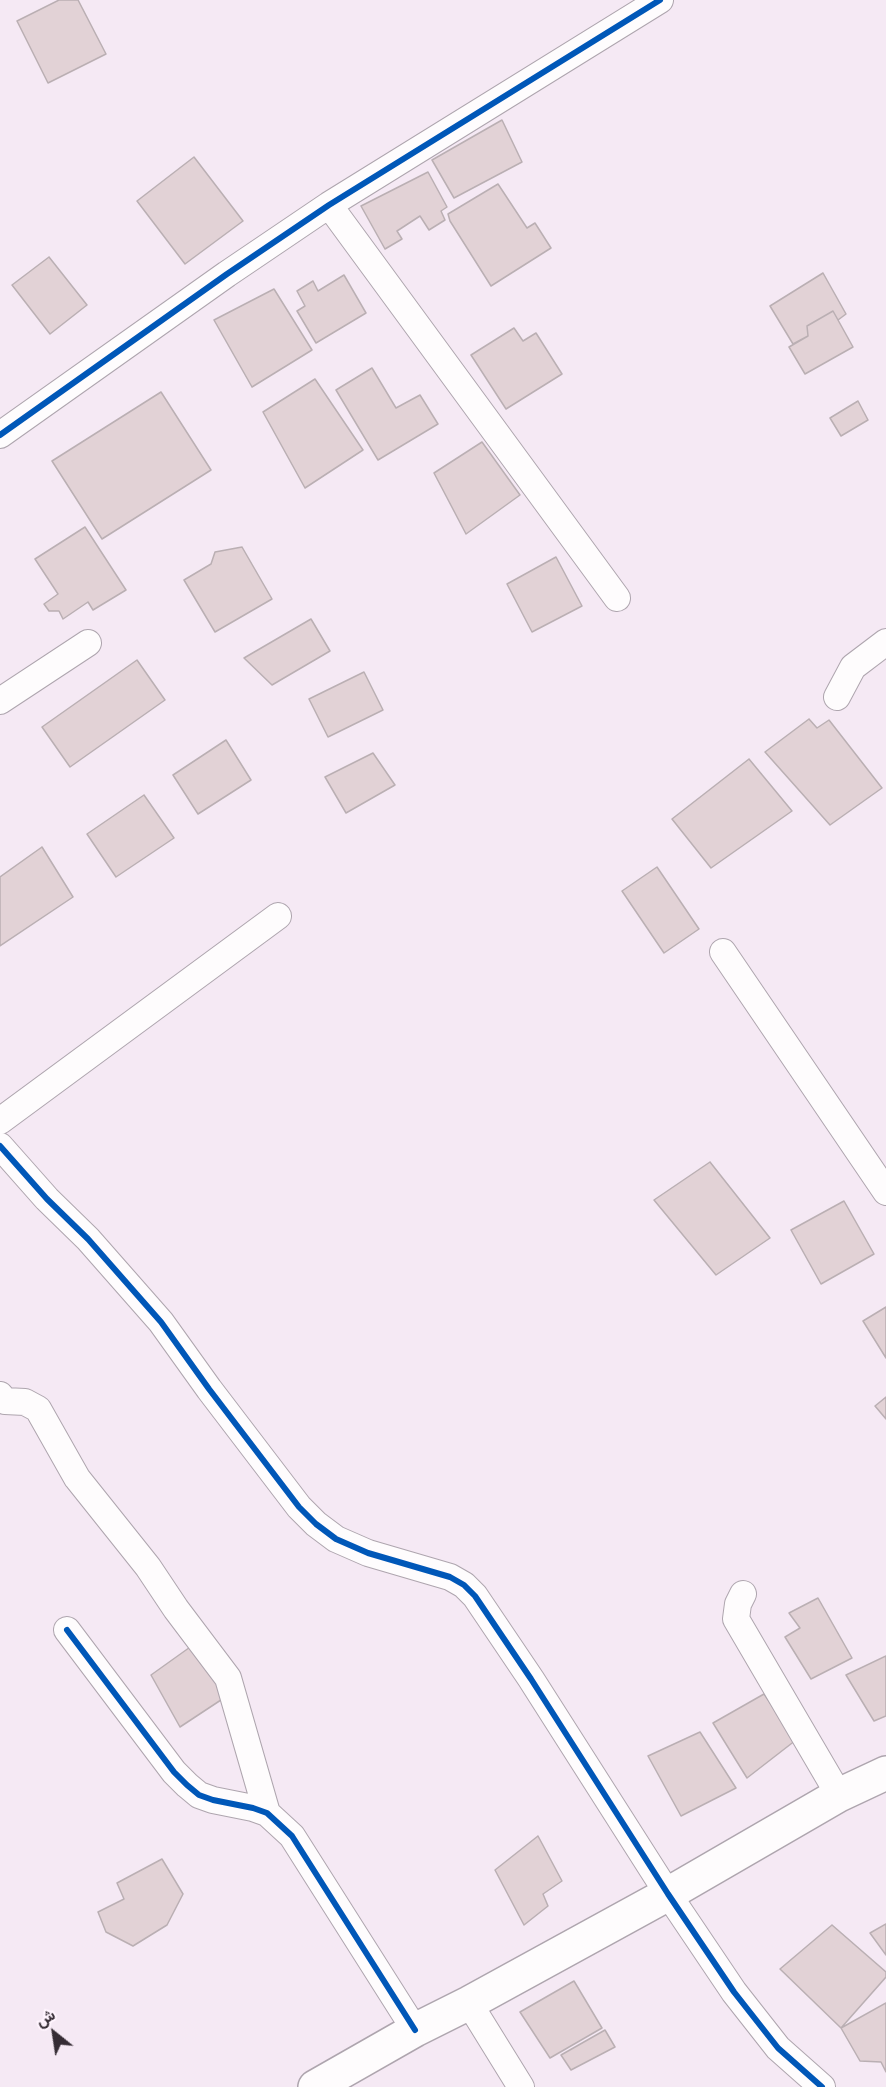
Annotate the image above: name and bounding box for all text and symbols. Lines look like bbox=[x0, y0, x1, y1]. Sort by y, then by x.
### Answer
north arrow bbox=[24, 2003, 84, 2063]
text: ش bbox=[32, 2005, 58, 2030]

